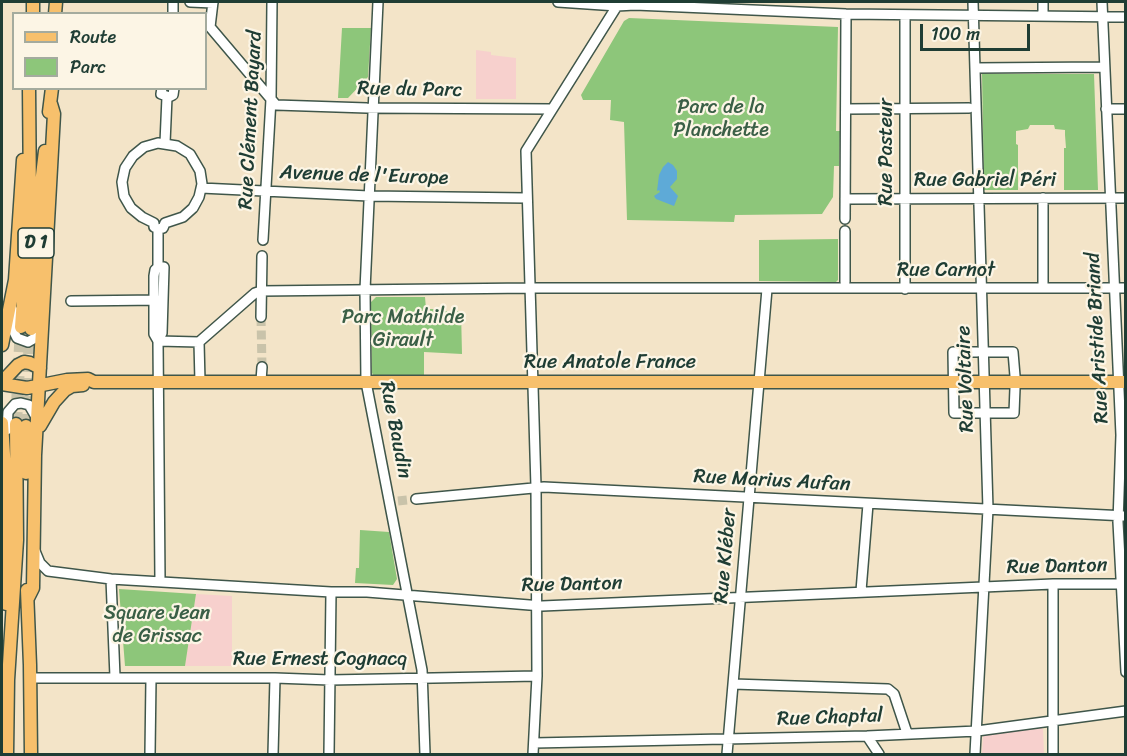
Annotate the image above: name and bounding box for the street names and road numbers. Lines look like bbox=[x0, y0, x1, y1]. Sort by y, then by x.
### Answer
street label: Rue Clément Bayard bbox=[234, 30, 268, 210]
street label: Rue du Parc bbox=[357, 77, 463, 103]
street label: Rue Pasteur bbox=[875, 98, 899, 206]
street label: Avenue de l'Europe bbox=[279, 161, 449, 191]
street label: Rue Gabriel Péri bbox=[914, 169, 1056, 193]
road number: D 1 bbox=[18, 228, 54, 258]
street label: Rue Aristide Briand bbox=[1082, 252, 1114, 424]
street label: Rue Carnot bbox=[897, 259, 995, 283]
street label: Rue Voltaire bbox=[952, 325, 980, 433]
street label: Rue Anatole France bbox=[524, 351, 696, 375]
street label: Rue Baudin bbox=[374, 379, 416, 481]
street label: Rue Marius Aufan bbox=[693, 465, 851, 497]
street label: Rue Kléber bbox=[710, 507, 742, 605]
street label: Rue Danton bbox=[1006, 554, 1108, 580]
street label: Rue Danton bbox=[521, 572, 623, 598]
street label: Rue Ernest Cognacq bbox=[233, 648, 407, 672]
street label: Rue Chaptal bbox=[777, 704, 883, 732]

